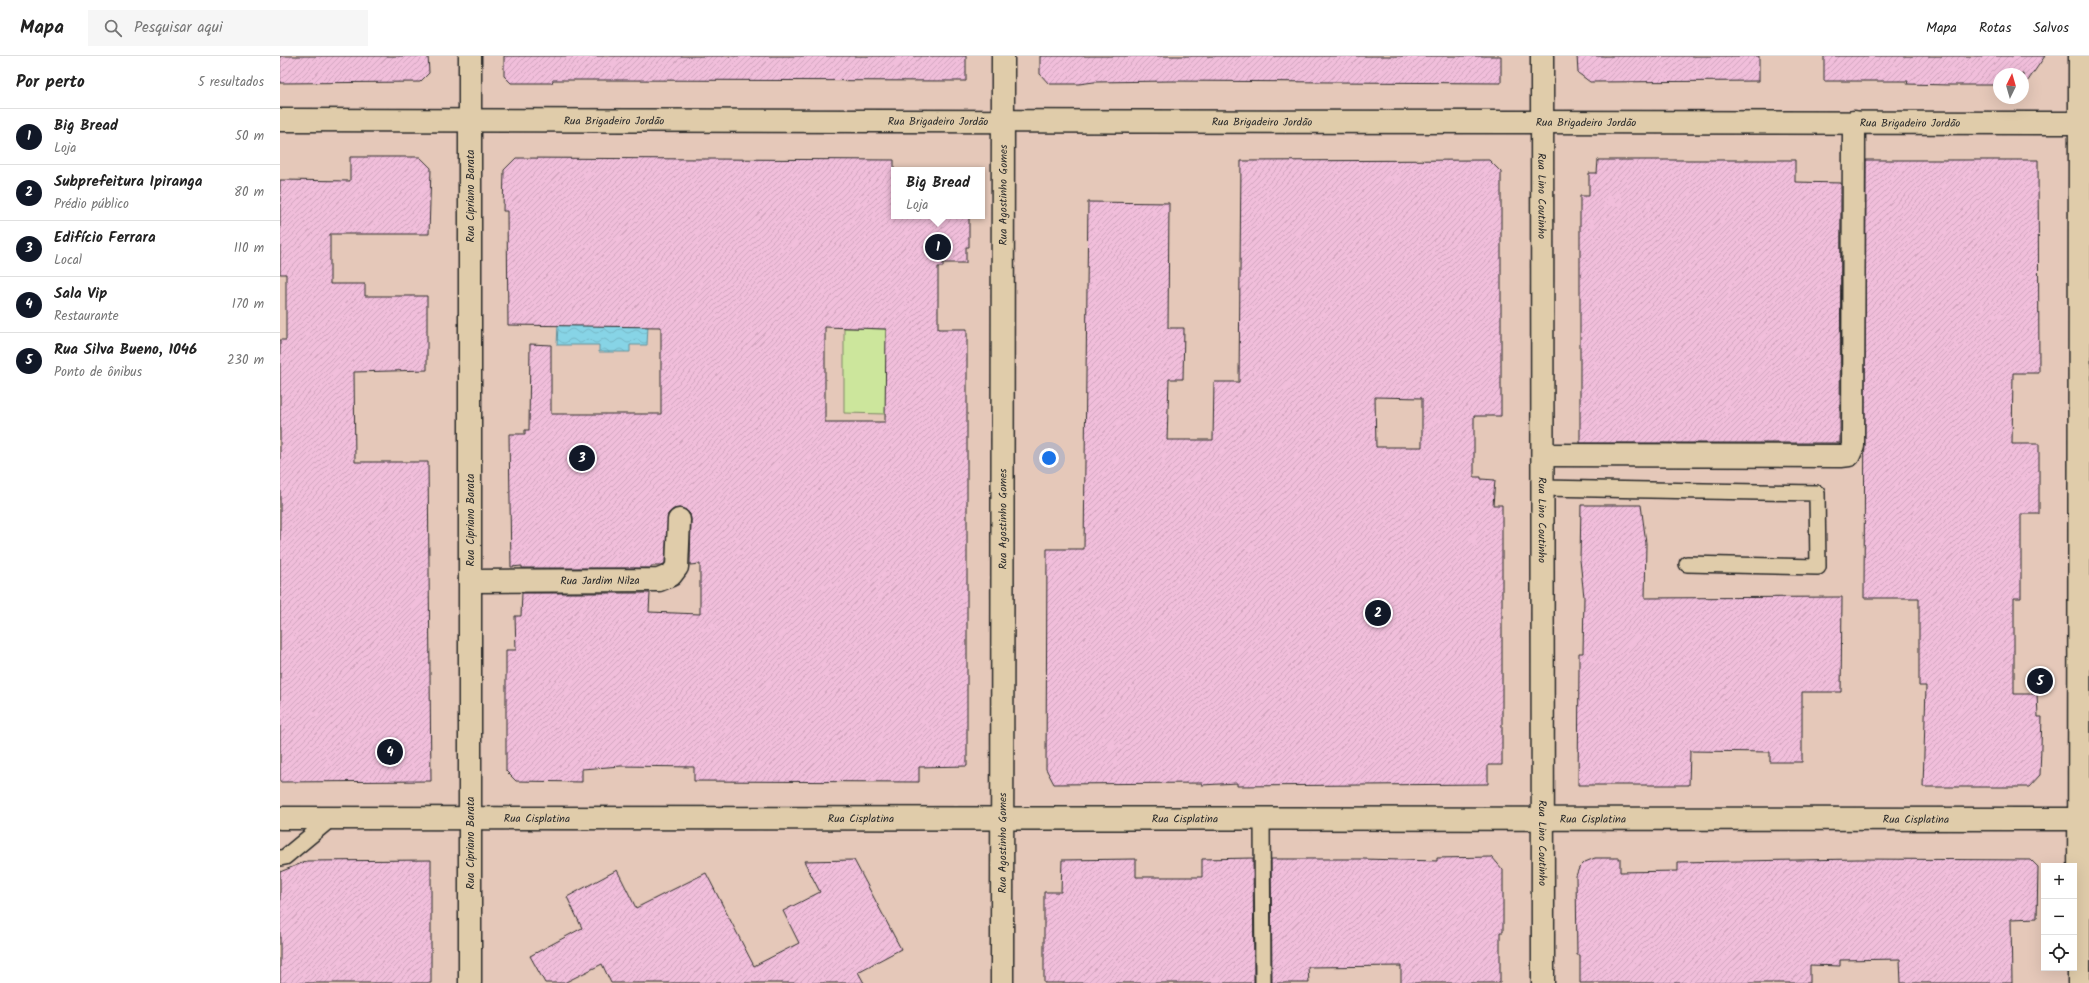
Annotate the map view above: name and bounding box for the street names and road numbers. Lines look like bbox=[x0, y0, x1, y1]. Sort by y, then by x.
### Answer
street label: Rua Brigadeiro Jordão bbox=[564, 112, 664, 131]
street label: Rua Brigadeiro Jordão bbox=[888, 113, 988, 131]
street label: Rua Brigadeiro Jordão bbox=[1212, 114, 1312, 132]
street label: Rua Brigadeiro Jordão bbox=[1536, 114, 1636, 132]
street label: Rua Brigadeiro Jordão bbox=[1860, 115, 1960, 133]
street label: Rua Agostinho Gomes bbox=[995, 144, 1013, 246]
street label: Rua Cipriano Barata bbox=[462, 150, 480, 242]
street label: Rua Lino Coutinho bbox=[1532, 153, 1550, 239]
street label: Rua Agostinho Gomes bbox=[994, 468, 1013, 570]
street label: Rua Cipriano Barata bbox=[462, 474, 480, 566]
street label: Rua Lino Coutinho bbox=[1532, 477, 1551, 563]
street label: Rua Jardim Nilza bbox=[560, 572, 640, 591]
street label: Rua Agostinho Gomes bbox=[994, 792, 1012, 894]
street label: Rua Cipriano Barata bbox=[462, 797, 480, 889]
street label: Rua Lino Coutinho bbox=[1533, 800, 1551, 886]
street label: Rua Cisplatina bbox=[504, 810, 570, 828]
street label: Rua Cisplatina bbox=[828, 810, 894, 828]
street label: Rua Cisplatina bbox=[1152, 810, 1218, 829]
street label: Rua Cisplatina bbox=[1560, 811, 1626, 829]
street label: Rua Cisplatina bbox=[1883, 811, 1949, 829]

